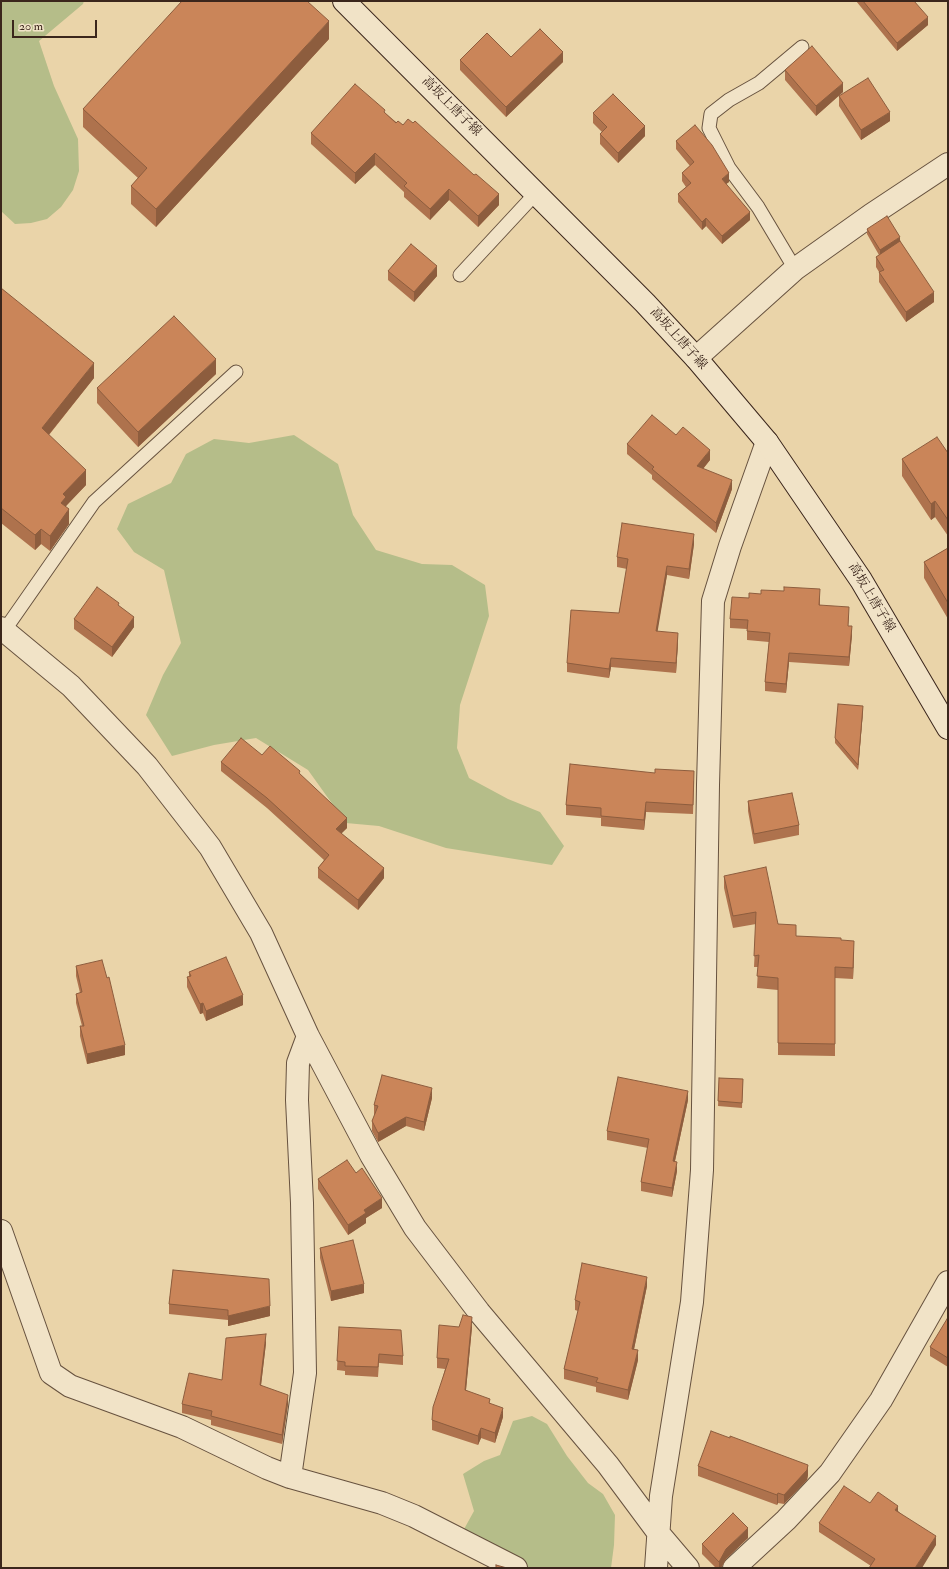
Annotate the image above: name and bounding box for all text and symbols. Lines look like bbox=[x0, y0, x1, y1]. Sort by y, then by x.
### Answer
scale bar bbox=[14, 12, 99, 38]
text: 20 m bbox=[19, 19, 43, 34]
street label: 高坂上唐子線 bbox=[418, 74, 484, 140]
street label: 高坂上唐子線 bbox=[646, 305, 710, 373]
street label: 高坂上唐子線 bbox=[844, 561, 898, 635]

